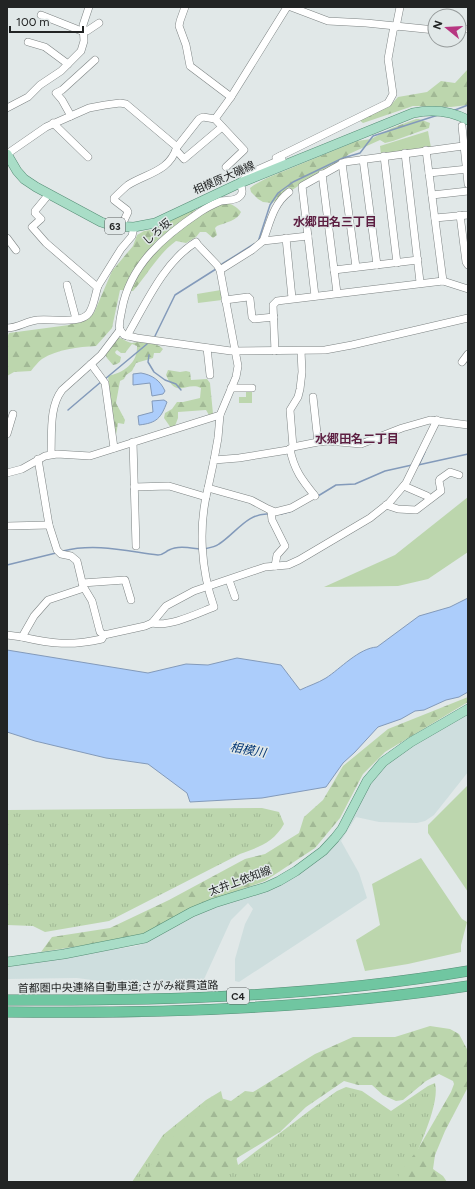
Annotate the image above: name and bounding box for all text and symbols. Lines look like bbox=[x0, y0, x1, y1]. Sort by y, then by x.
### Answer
scale bar bbox=[10, 8, 83, 34]
north arrow bbox=[427, 8, 467, 48]
text: 100 m bbox=[16, 15, 50, 29]
text: N bbox=[430, 19, 445, 31]
street label: 相模原大磯線 bbox=[191, 159, 257, 197]
district label: 水郷田名三丁目 bbox=[293, 215, 377, 229]
street label: しろ坂 bbox=[140, 216, 174, 248]
road number: 63 bbox=[105, 218, 125, 234]
district label: 水郷田名二丁目 bbox=[315, 432, 399, 446]
water label: 相模川 bbox=[229, 740, 269, 760]
street label: 太井上依知線 bbox=[207, 864, 273, 898]
street label: 首都圏中央連絡自動車道;さがみ縦貫道路 bbox=[17, 979, 219, 995]
road number: C4 bbox=[227, 988, 249, 1004]

